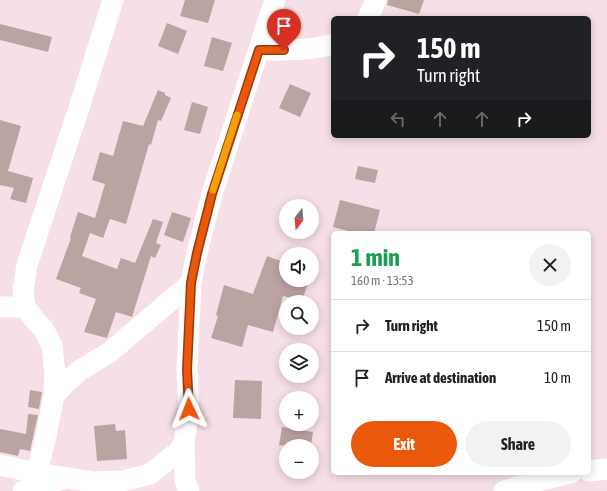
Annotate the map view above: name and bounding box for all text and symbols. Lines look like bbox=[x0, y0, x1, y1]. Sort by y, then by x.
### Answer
pin bbox=[267, 9, 301, 50]
icon: arrive bbox=[273, 15, 295, 37]
icon: right bbox=[351, 32, 403, 84]
text: 150 m bbox=[417, 32, 480, 64]
text: Turn right bbox=[417, 65, 480, 86]
icon: left bbox=[387, 108, 409, 130]
icon: ahead bbox=[429, 108, 451, 130]
icon: ahead bbox=[471, 108, 493, 130]
icon: right bbox=[513, 108, 535, 130]
north arrow bbox=[279, 199, 319, 239]
map controls bbox=[279, 199, 319, 479]
text: 1 min bbox=[351, 244, 400, 271]
button: close bbox=[529, 244, 571, 286]
button: sound bbox=[279, 247, 319, 287]
text: 160 m · 13:53 bbox=[351, 273, 414, 288]
button: search bbox=[279, 295, 319, 335]
icon: right bbox=[351, 315, 373, 337]
text: Turn right bbox=[385, 317, 438, 334]
text: 150 m bbox=[537, 317, 571, 334]
button: layers bbox=[279, 343, 319, 383]
icon: arrive bbox=[351, 367, 373, 389]
text: Arrive at destination bbox=[385, 369, 496, 386]
text: 10 m bbox=[544, 369, 571, 386]
position arrow bbox=[168, 388, 210, 430]
button: + bbox=[279, 391, 319, 431]
button: Exit bbox=[351, 421, 457, 467]
button: Share bbox=[465, 421, 571, 467]
button: − bbox=[279, 439, 319, 479]

